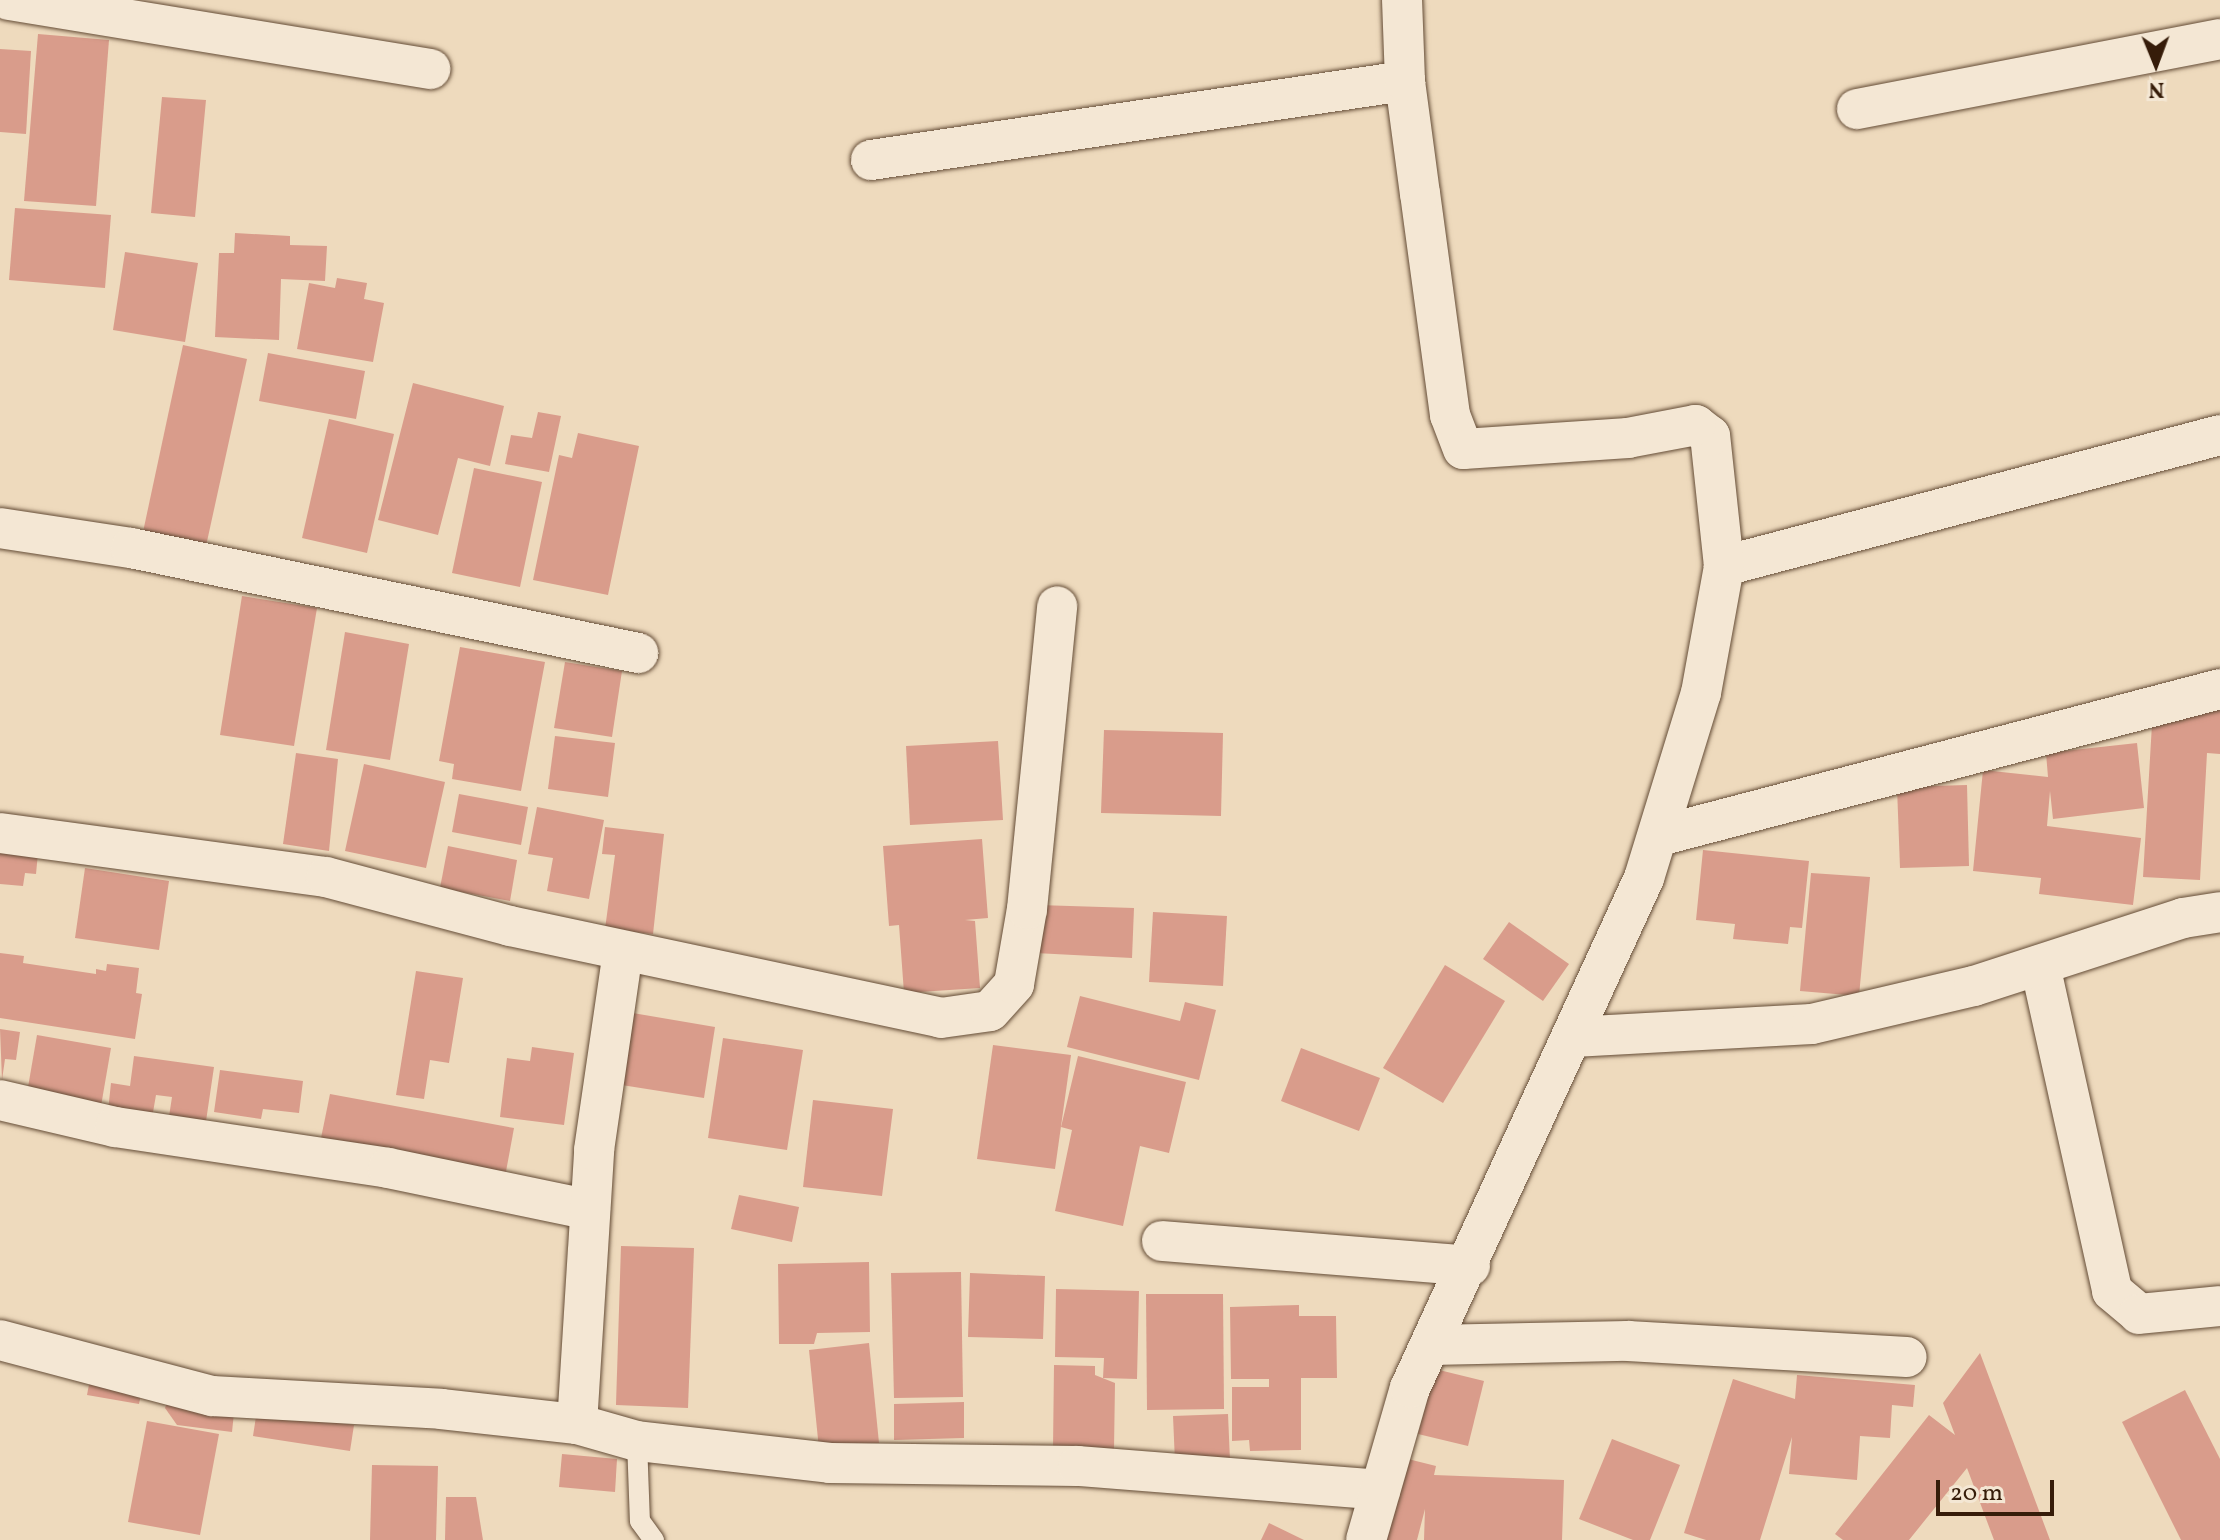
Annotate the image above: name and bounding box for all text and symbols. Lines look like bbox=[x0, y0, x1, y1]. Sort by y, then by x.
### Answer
north arrow bbox=[2116, 24, 2196, 104]
text: N bbox=[2148, 73, 2165, 104]
scale bar bbox=[1940, 1464, 2058, 1514]
text: 20 m bbox=[1950, 1477, 2003, 1511]

